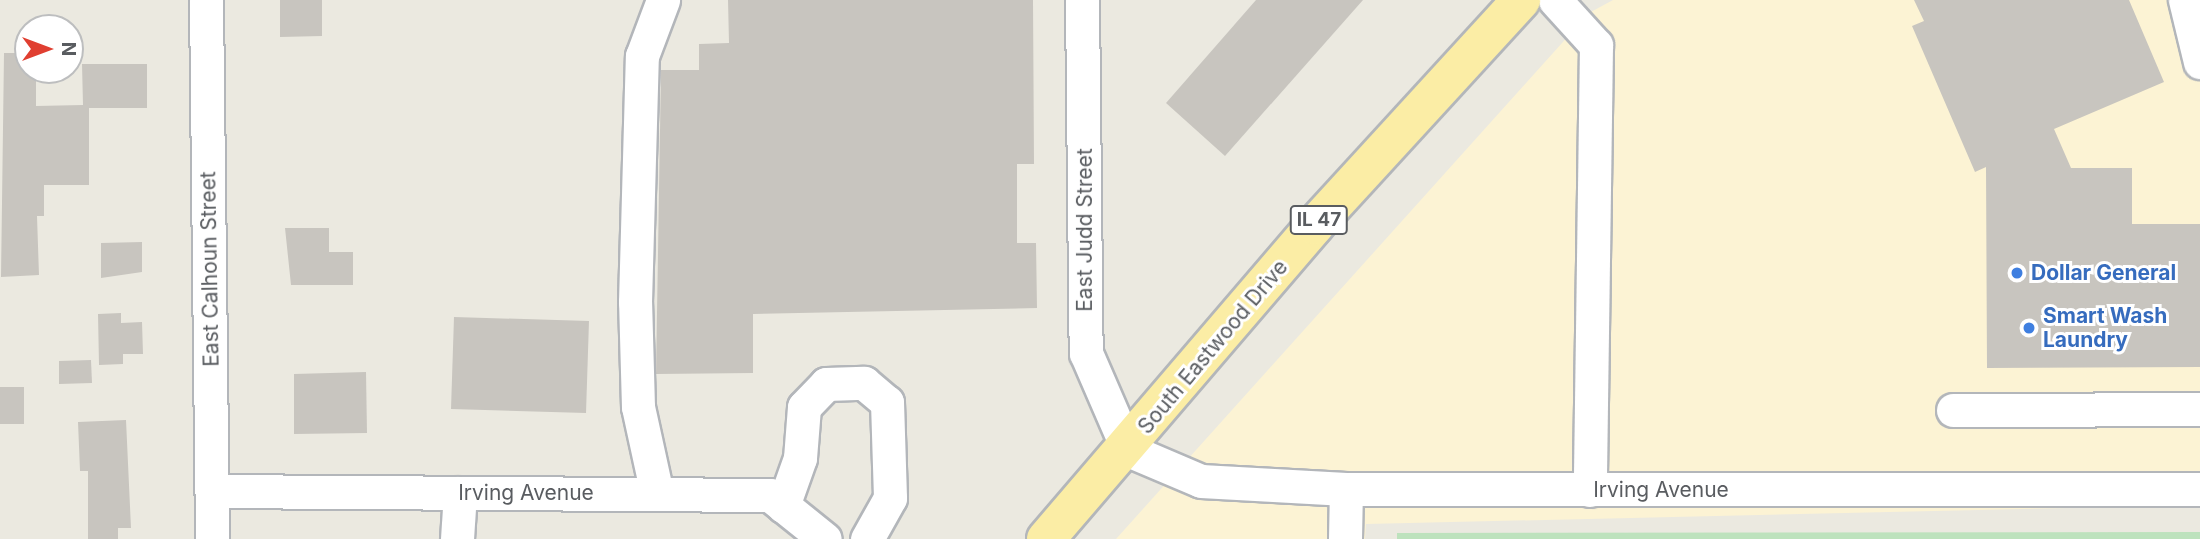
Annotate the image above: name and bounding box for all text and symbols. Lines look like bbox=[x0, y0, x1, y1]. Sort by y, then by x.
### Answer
north arrow bbox=[14, 14, 84, 84]
text: N bbox=[57, 42, 80, 56]
street label: East Judd Street bbox=[1072, 148, 1098, 312]
street label: East Calhoun Street bbox=[196, 171, 224, 367]
road number: IL 47 bbox=[1289, 204, 1349, 235]
street label: South Eastwood Drive bbox=[1133, 255, 1293, 439]
place label: Dollar General bbox=[2031, 260, 2176, 286]
marker: Dollar General bbox=[2009, 265, 2025, 281]
place label: Smart Wash Laundry bbox=[2043, 303, 2167, 353]
marker: Smart Wash Laundry bbox=[2021, 320, 2037, 336]
street label: Irving Avenue bbox=[1593, 477, 1729, 503]
street label: Irving Avenue bbox=[458, 480, 594, 506]

